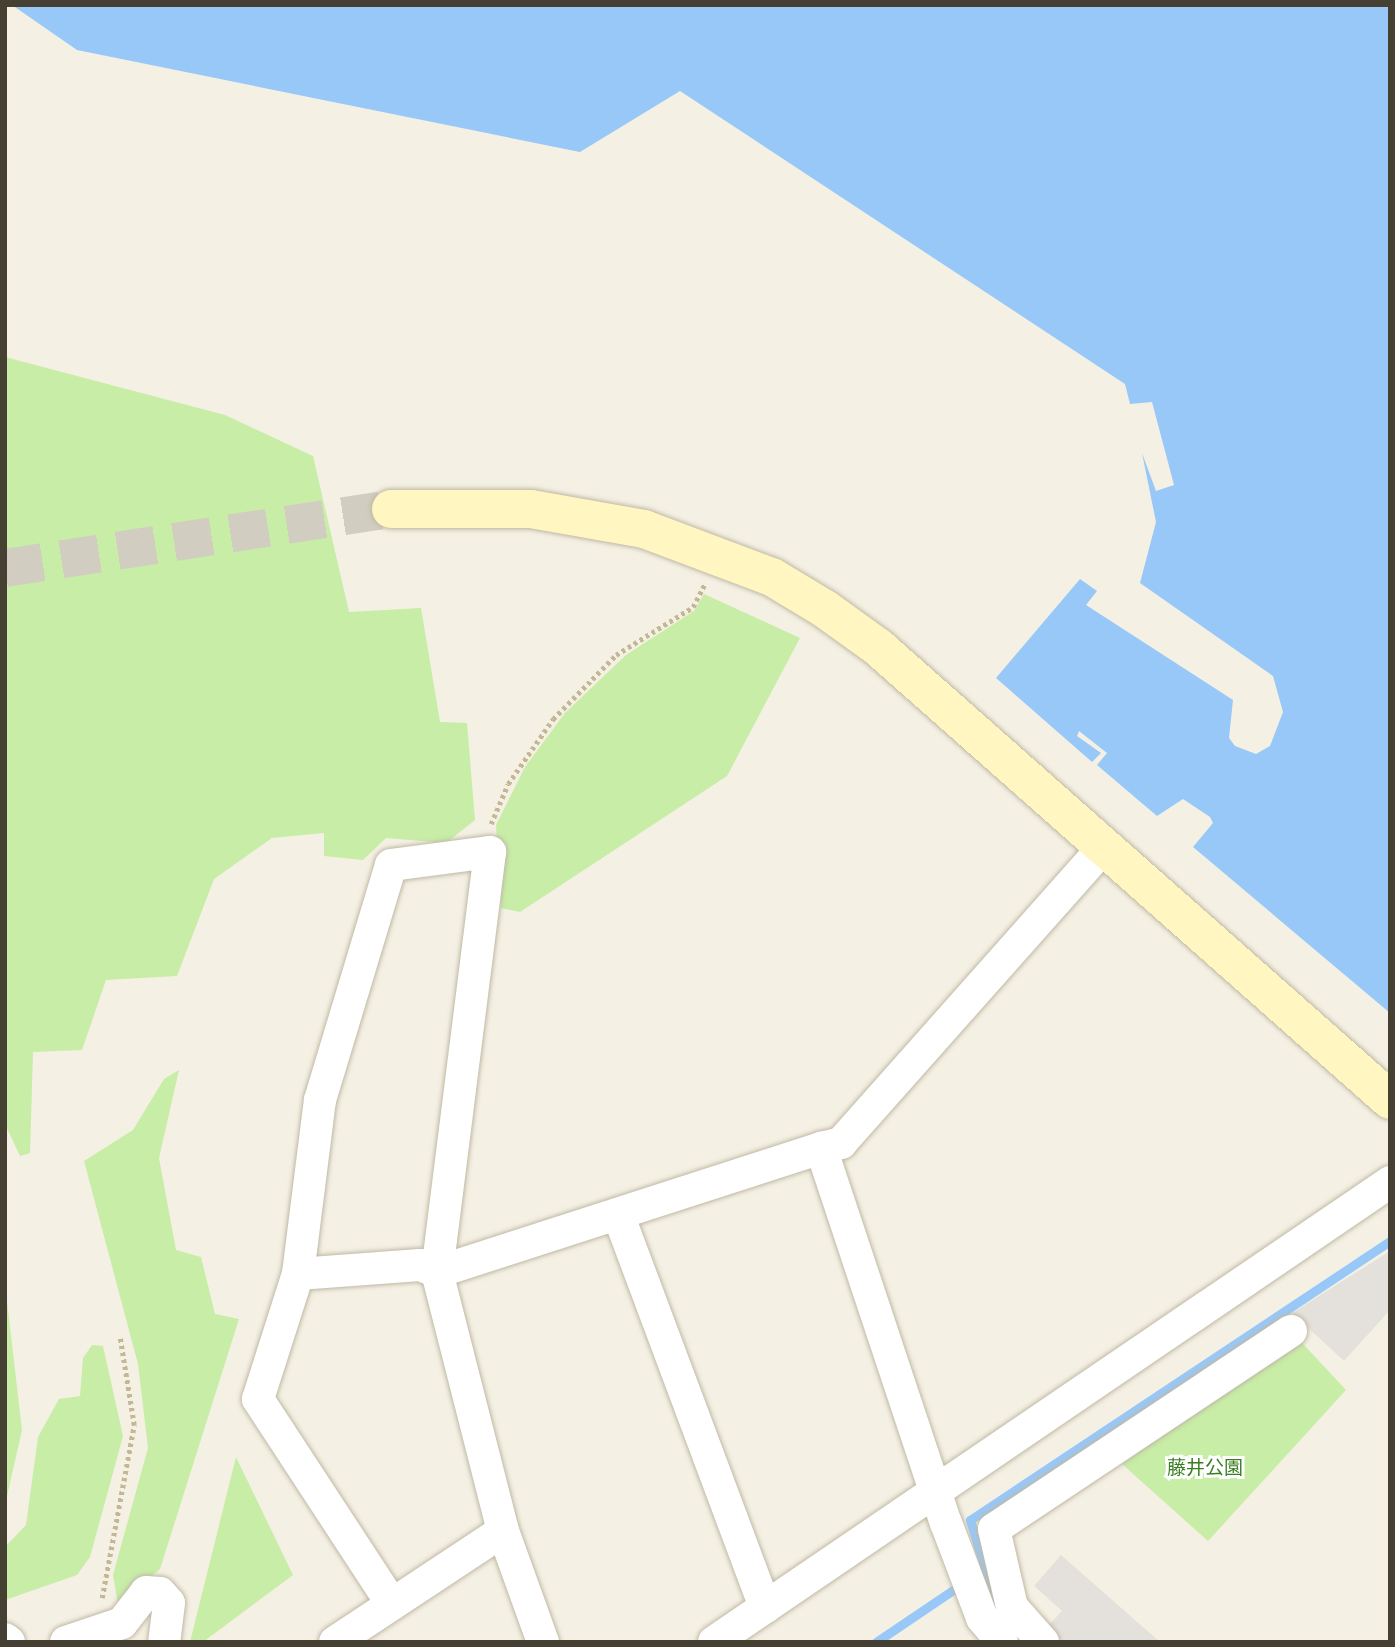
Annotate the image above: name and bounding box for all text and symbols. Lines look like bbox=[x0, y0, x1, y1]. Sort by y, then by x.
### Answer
park label: 藤井公園 bbox=[1167, 1456, 1243, 1478]

